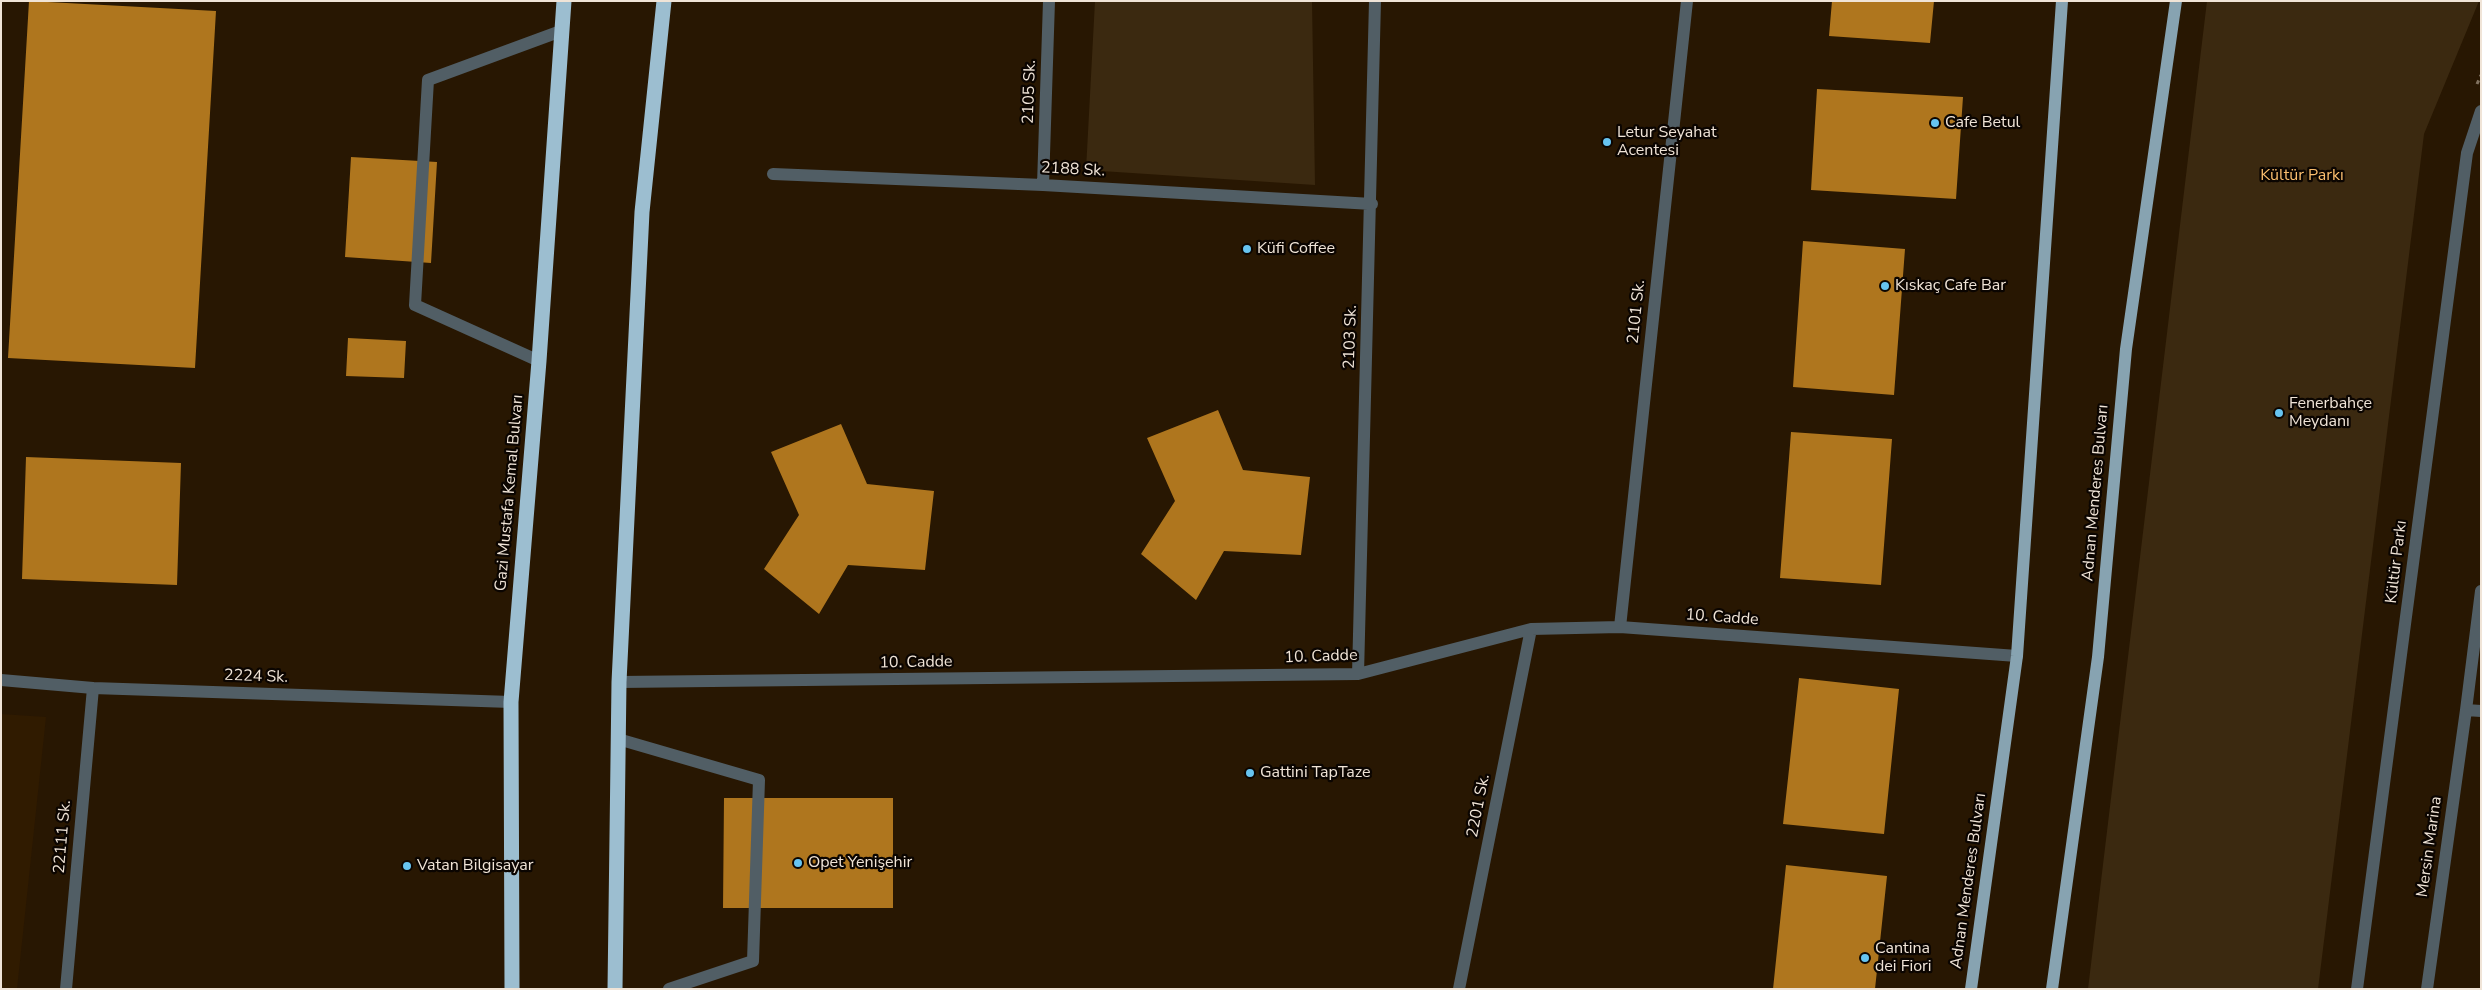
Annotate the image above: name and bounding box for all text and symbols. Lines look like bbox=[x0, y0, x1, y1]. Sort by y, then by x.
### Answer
street label: 2105 Sk. bbox=[1019, 60, 1041, 124]
place label: Cafe Betul bbox=[1945, 113, 2020, 133]
marker: Cafe Betul bbox=[1929, 117, 1941, 129]
place label: Letur Seyahat Acentesi bbox=[1617, 123, 1716, 161]
marker: Letur Seyahat Acentesi bbox=[1601, 136, 1613, 148]
street label: 2188 Sk. bbox=[1040, 159, 1106, 181]
park label: Kültür Parkı bbox=[2260, 166, 2344, 186]
place label: Küfi Coffee bbox=[1257, 239, 1335, 259]
marker: Küfi Coffee bbox=[1241, 243, 1253, 255]
place label: Kıskaç Cafe Bar bbox=[1895, 276, 2006, 296]
street label: 2101 Sk. bbox=[1624, 279, 1650, 345]
marker: Kıskaç Cafe Bar bbox=[1879, 280, 1891, 292]
street label: 2103 Sk. bbox=[1340, 305, 1362, 369]
street label: Gazi Mustafa Kemal Bulvarı bbox=[492, 394, 528, 592]
place label: Fenerbahçe Meydanı bbox=[2289, 394, 2372, 432]
street label: Adnan Menderes Bulvarı bbox=[2079, 404, 2113, 582]
marker: Fenerbahçe Meydanı bbox=[2273, 407, 2285, 419]
street label: Kültür Parkı bbox=[2382, 519, 2412, 605]
street label: 10. Cadde bbox=[1685, 606, 1759, 630]
street label: 10. Cadde bbox=[1284, 646, 1358, 668]
street label: 10. Cadde bbox=[879, 653, 953, 673]
street label: 2224 Sk. bbox=[224, 666, 288, 688]
place label: Gattini TapTaze bbox=[1260, 763, 1371, 783]
marker: Gattini TapTaze bbox=[1244, 767, 1256, 779]
street label: 2201 Sk. bbox=[1463, 773, 1495, 839]
street label: Adnan Menderes Bulvarı bbox=[1947, 792, 1991, 970]
street label: Mersin Marina bbox=[2413, 795, 2447, 899]
street label: 22111 Sk. bbox=[50, 799, 76, 875]
place label: Opet Yenişehir bbox=[808, 853, 912, 873]
place label: Vatan Bilgisayar bbox=[417, 856, 534, 876]
marker: Opet Yenişehir bbox=[792, 857, 804, 869]
marker: Vatan Bilgisayar bbox=[401, 860, 413, 872]
place label: Cantina dei Fiori bbox=[1875, 939, 1931, 977]
marker: Cantina dei Fiori bbox=[1859, 952, 1871, 964]

